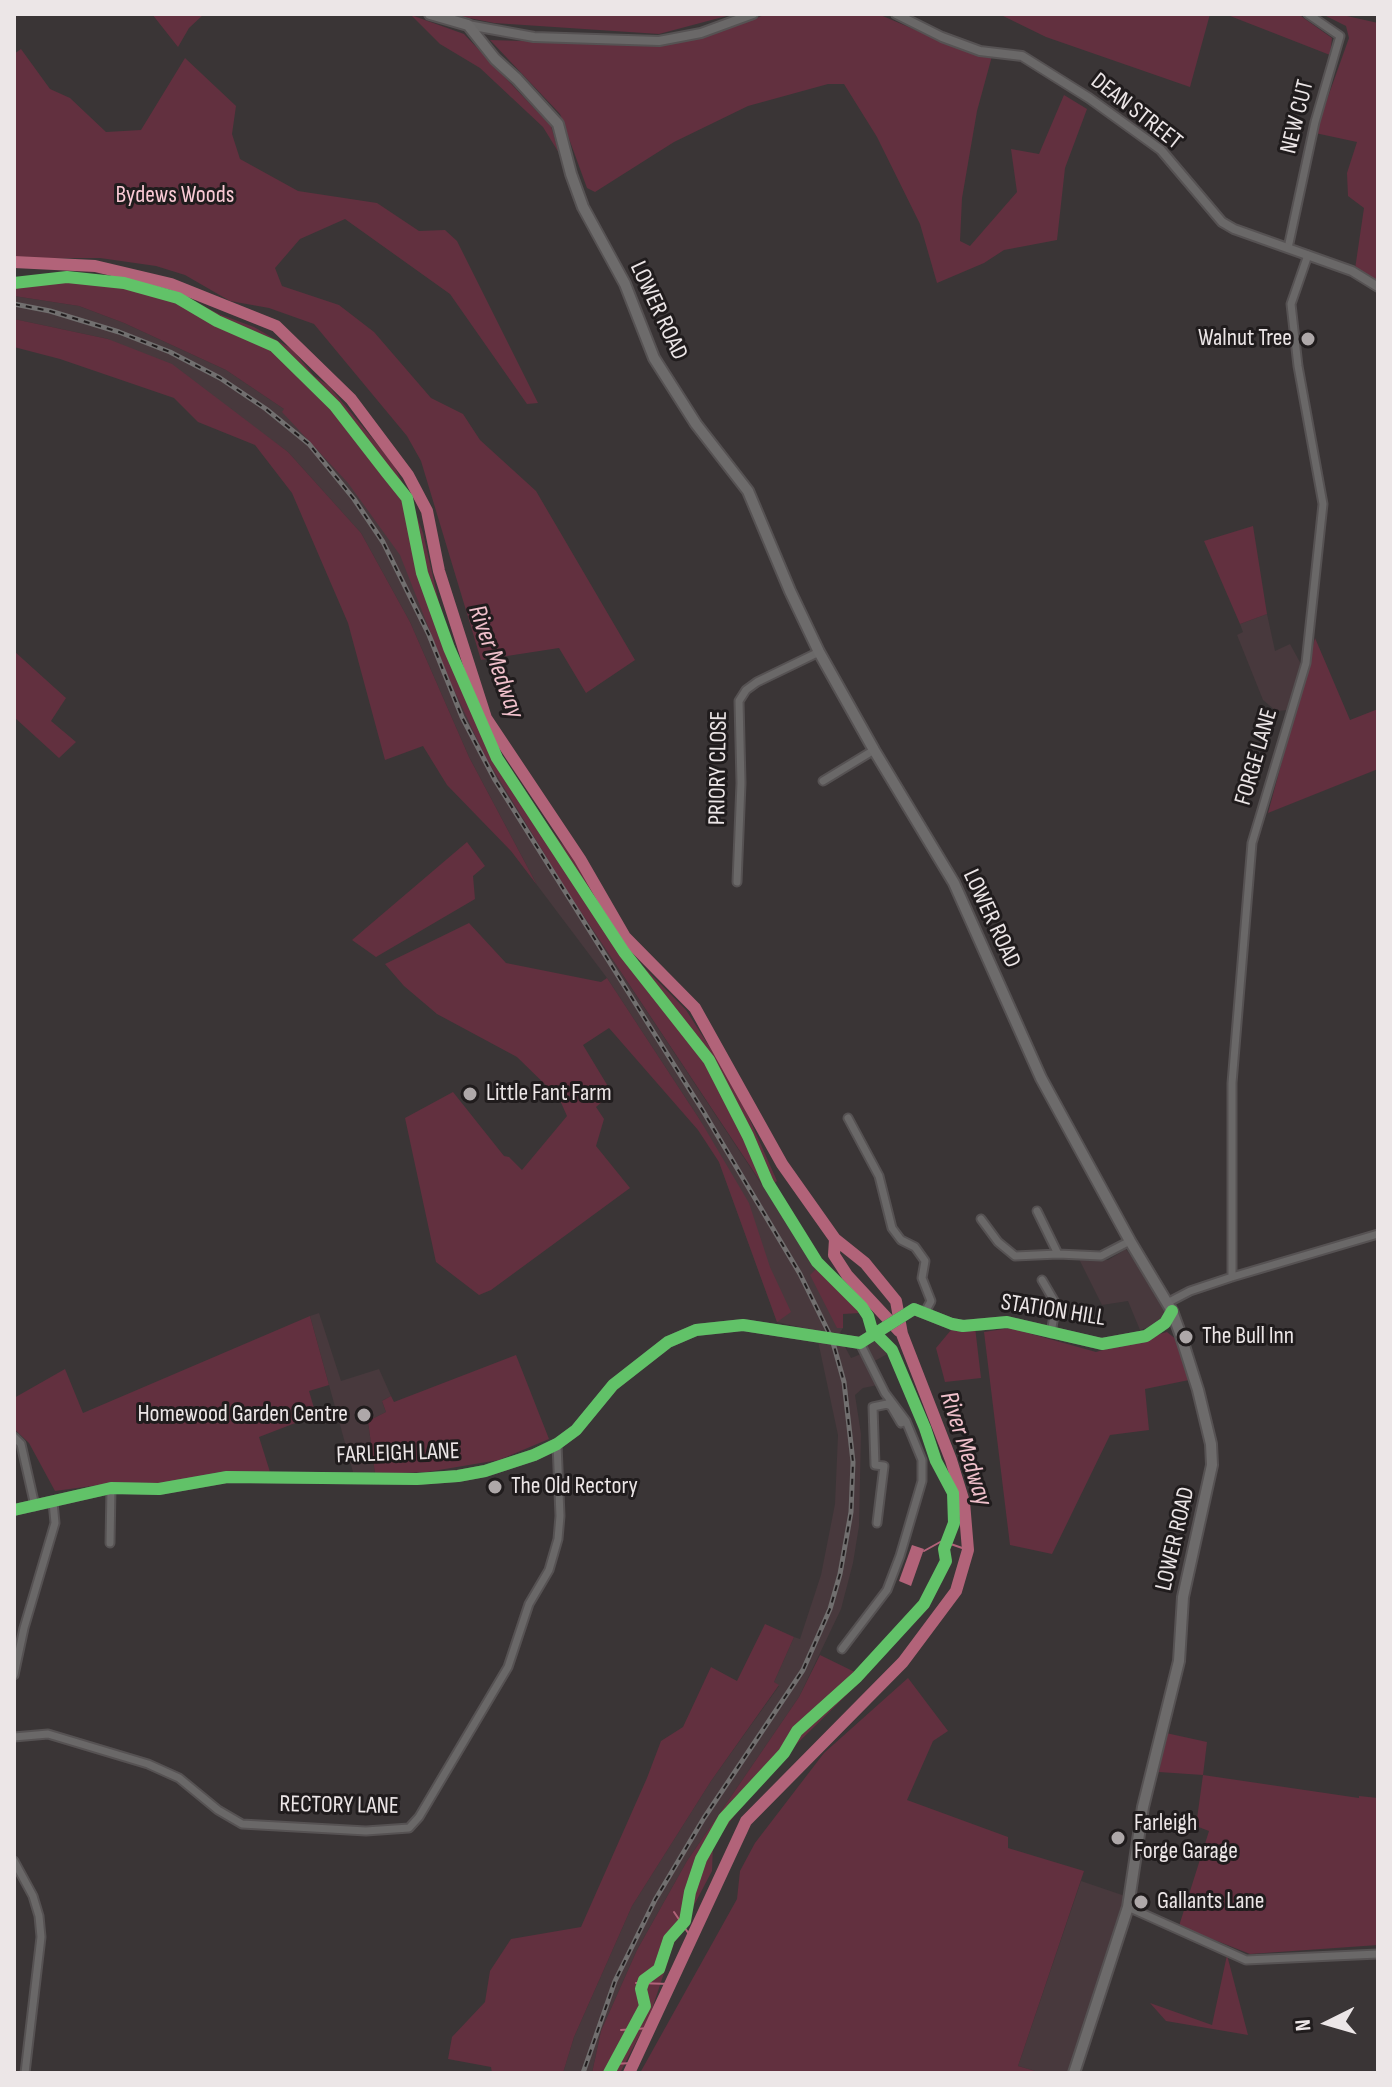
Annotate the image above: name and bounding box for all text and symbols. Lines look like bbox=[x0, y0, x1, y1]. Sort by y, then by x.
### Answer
street label: DEAN STREET bbox=[1084, 67, 1188, 157]
street label: NEW CUT bbox=[1275, 77, 1321, 157]
park label: Bydews Woods bbox=[116, 182, 234, 210]
street label: LOWER ROAD bbox=[623, 257, 693, 365]
place label: Walnut Tree bbox=[1198, 325, 1292, 353]
marker: Walnut Tree bbox=[1299, 330, 1317, 348]
water label: River Medway bbox=[460, 601, 530, 723]
street label: FORGE LANE bbox=[1229, 705, 1285, 809]
street label: PRIORY CLOSE bbox=[704, 711, 734, 825]
street label: LOWER ROAD bbox=[956, 865, 1026, 973]
place label: Little Fant Farm bbox=[486, 1080, 612, 1108]
marker: Little Fant Farm bbox=[461, 1085, 479, 1103]
street label: STATION HILL bbox=[999, 1289, 1107, 1333]
place label: The Bull Inn bbox=[1202, 1323, 1294, 1351]
marker: The Bull Inn bbox=[1177, 1328, 1195, 1346]
water label: River Medway bbox=[932, 1388, 998, 1510]
place label: Homewood Garden Centre bbox=[137, 1401, 348, 1429]
marker: Homewood Garden Centre bbox=[355, 1406, 373, 1424]
street label: FARLEIGH LANE bbox=[336, 1437, 460, 1471]
place label: The Old Rectory bbox=[511, 1473, 638, 1501]
marker: The Old Rectory bbox=[486, 1478, 504, 1496]
street label: LOWER ROAD bbox=[1150, 1484, 1202, 1594]
street label: RECTORY LANE bbox=[279, 1791, 399, 1821]
place label: Farleigh Forge Garage bbox=[1134, 1810, 1238, 1866]
marker: Farleigh Forge Garage bbox=[1109, 1829, 1127, 1847]
place label: Gallants Lane bbox=[1157, 1888, 1264, 1916]
marker: Gallants Lane bbox=[1132, 1893, 1150, 1911]
north arrow bbox=[1288, 1983, 1368, 2063]
text: N bbox=[1290, 2018, 1318, 2032]

